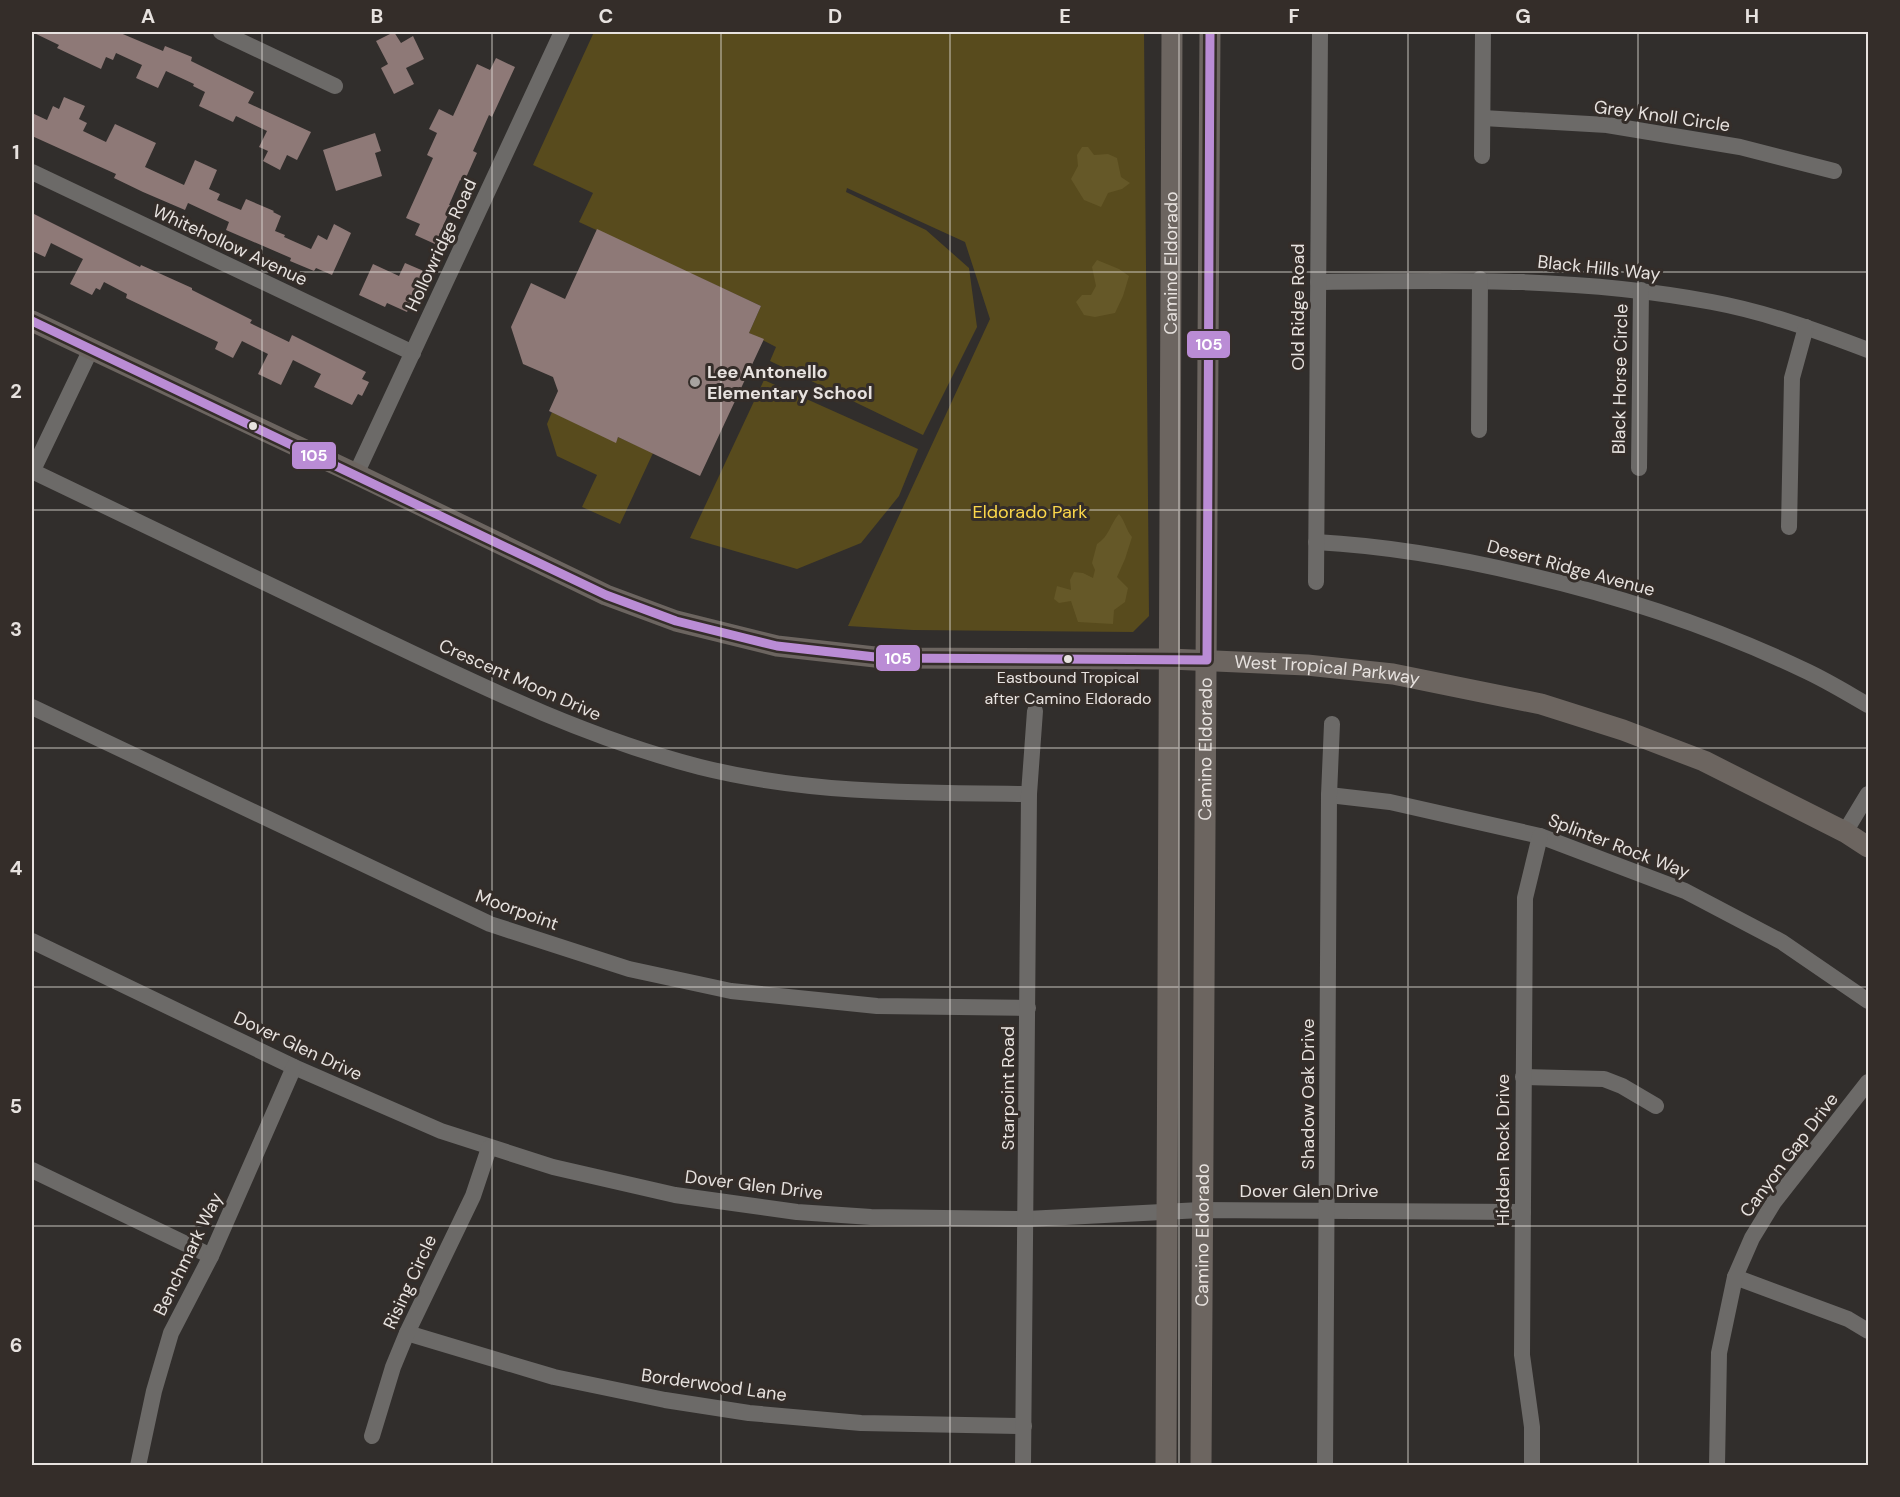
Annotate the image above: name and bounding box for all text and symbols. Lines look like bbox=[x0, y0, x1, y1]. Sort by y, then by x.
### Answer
text: A bbox=[141, 3, 155, 29]
text: B bbox=[371, 3, 383, 29]
text: C bbox=[599, 3, 613, 29]
text: D bbox=[828, 3, 842, 29]
text: E bbox=[1059, 3, 1071, 29]
text: F bbox=[1288, 3, 1300, 29]
text: G bbox=[1515, 3, 1531, 29]
text: H bbox=[1745, 3, 1759, 29]
street label: Grey Knoll Circle bbox=[1592, 95, 1732, 137]
text: 1 bbox=[12, 139, 20, 165]
street label: Hollowridge Road bbox=[400, 175, 482, 315]
street label: Camino Eldorado bbox=[1159, 191, 1183, 335]
street label: Whitehollow Avenue bbox=[149, 199, 311, 291]
street label: Old Ridge Road bbox=[1286, 244, 1310, 370]
street label: Black Hills Way bbox=[1536, 250, 1662, 286]
street label: Black Horse Circle bbox=[1607, 304, 1633, 454]
line badge: 105 bbox=[1186, 330, 1231, 359]
text: 105 bbox=[1195, 334, 1223, 355]
place label: Lee Antonello Elementary School bbox=[707, 360, 873, 405]
marker: Lee Antonello Elementary School bbox=[688, 375, 702, 389]
text: 2 bbox=[10, 378, 22, 404]
unlabelled marker bbox=[247, 420, 259, 432]
line badge: 105 bbox=[291, 441, 337, 470]
text: 105 bbox=[300, 445, 328, 466]
park label: Eldorado Park bbox=[973, 500, 1087, 524]
street label: Desert Ridge Avenue bbox=[1485, 534, 1657, 602]
text: 3 bbox=[10, 616, 22, 642]
street label: Crescent Moon Drive bbox=[435, 633, 605, 727]
line badge: 105 bbox=[875, 644, 921, 672]
text: 105 bbox=[884, 648, 912, 669]
street label: West Tropical Parkway bbox=[1234, 650, 1422, 691]
marker: Eastbound Tropical after Camino Eldorado bbox=[1062, 653, 1074, 665]
place label: Eastbound Tropical after Camino Eldorado bbox=[985, 667, 1151, 709]
street label: Camino Eldorado bbox=[1193, 677, 1218, 821]
street label: Splinter Rock Way bbox=[1545, 808, 1693, 884]
text: 4 bbox=[10, 855, 23, 881]
street label: Moorpoint bbox=[472, 884, 562, 936]
street label: Dover Glen Drive bbox=[230, 1006, 366, 1086]
street label: Shadow Oak Drive bbox=[1296, 1019, 1320, 1169]
street label: Starpoint Road bbox=[996, 1026, 1020, 1150]
street label: Hidden Rock Drive bbox=[1491, 1074, 1515, 1226]
street label: Canyon Gap Drive bbox=[1734, 1088, 1844, 1222]
text: 5 bbox=[10, 1093, 22, 1119]
street label: Camino Eldorado bbox=[1190, 1163, 1215, 1307]
street label: Dover Glen Drive bbox=[684, 1165, 824, 1205]
street label: Dover Glen Drive bbox=[1240, 1179, 1378, 1203]
street label: Benchmark Way bbox=[148, 1188, 228, 1320]
street label: Rising Circle bbox=[378, 1231, 442, 1333]
text: 6 bbox=[10, 1332, 22, 1358]
street label: Borderwood Lane bbox=[640, 1363, 788, 1407]

